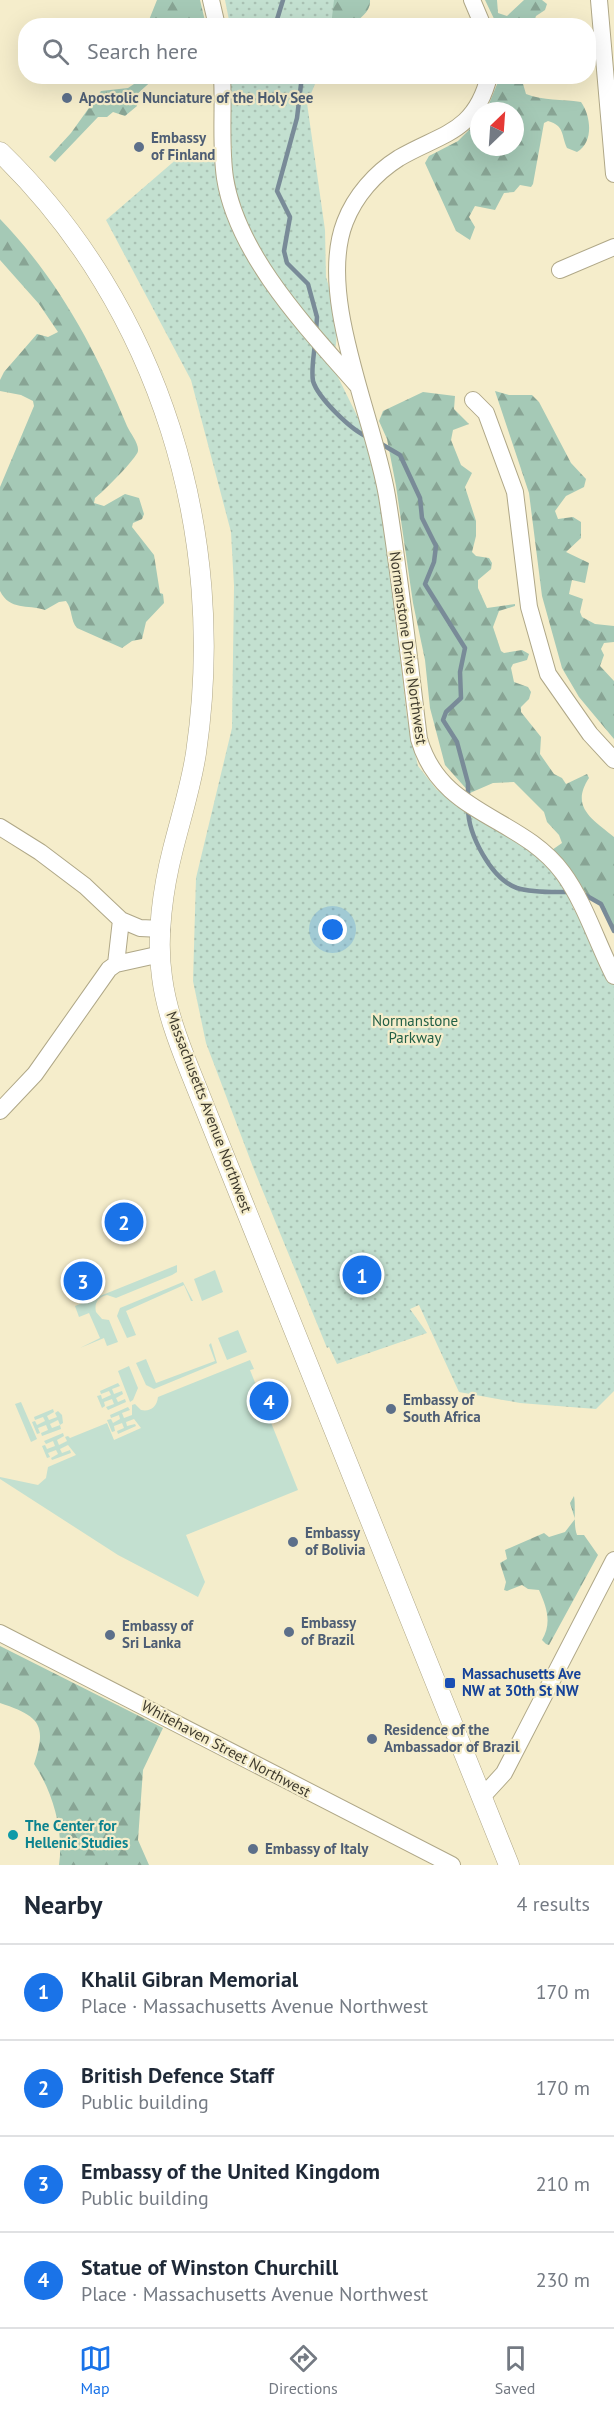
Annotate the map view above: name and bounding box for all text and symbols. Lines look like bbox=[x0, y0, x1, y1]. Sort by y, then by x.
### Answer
search box bbox=[18, 18, 596, 84]
icon: search bbox=[39, 35, 72, 68]
text: Search here bbox=[87, 37, 198, 65]
place label: Apostolic Nunciature of the Holy See bbox=[79, 88, 314, 107]
marker: Apostolic Nunciature of the Holy See bbox=[60, 91, 74, 105]
north arrow bbox=[470, 102, 524, 156]
place label: Embassy of Finland bbox=[151, 128, 215, 164]
marker: Embassy of Finland bbox=[132, 140, 146, 154]
street label: Normanstone Drive Northwest bbox=[386, 550, 431, 746]
your location bbox=[318, 915, 347, 944]
street label: Massachusetts Avenue Northwest bbox=[162, 1008, 257, 1215]
park label: Normanstone Parkway bbox=[372, 1011, 458, 1047]
pin: 2 bbox=[104, 1200, 144, 1244]
pin: 1 bbox=[342, 1252, 382, 1298]
pin: 3 bbox=[64, 1258, 103, 1304]
pin: 4 bbox=[250, 1378, 288, 1424]
place label: Embassy of South Africa bbox=[403, 1390, 481, 1426]
marker: Embassy of South Africa bbox=[384, 1402, 398, 1416]
place label: Embassy of Bolivia bbox=[305, 1523, 365, 1559]
marker: Embassy of Bolivia bbox=[286, 1535, 300, 1549]
place label: Embassy of Brazil bbox=[301, 1613, 357, 1649]
place label: Embassy of Sri Lanka bbox=[122, 1616, 194, 1652]
marker: Embassy of Brazil bbox=[282, 1625, 296, 1639]
marker: Embassy of Sri Lanka bbox=[103, 1628, 117, 1642]
place label: Massachusetts Ave NW at 30th St NW bbox=[462, 1664, 581, 1700]
marker: Massachusetts Ave NW at 30th St NW bbox=[443, 1676, 457, 1690]
street label: Whitehaven Street Northwest bbox=[138, 1696, 314, 1801]
place label: Residence of the Ambassador of Brazil bbox=[384, 1720, 520, 1756]
marker: Residence of the Ambassador of Brazil bbox=[365, 1732, 379, 1746]
place label: The Center for Hellenic Studies bbox=[25, 1816, 128, 1852]
marker: The Center for Hellenic Studies bbox=[6, 1828, 20, 1842]
place label: Embassy of Italy bbox=[265, 1839, 369, 1858]
marker: Embassy of Italy bbox=[246, 1842, 260, 1856]
text: Nearby bbox=[24, 1888, 102, 1921]
text: 4 results bbox=[517, 1891, 590, 1917]
text: Khalil Gibran Memorial bbox=[81, 1965, 298, 1993]
text: 1 bbox=[38, 1979, 49, 2005]
text: 170 m bbox=[536, 1979, 590, 2005]
text: Place · Massachusetts Avenue Northwest bbox=[81, 1993, 428, 2019]
text: British Defence Staff bbox=[81, 2061, 274, 2089]
text: 2 bbox=[38, 2075, 49, 2101]
text: 170 m bbox=[536, 2075, 590, 2101]
text: Public building bbox=[81, 2089, 209, 2115]
text: Embassy of the United Kingdom bbox=[81, 2157, 380, 2185]
text: 3 bbox=[38, 2171, 49, 2197]
text: 210 m bbox=[536, 2171, 590, 2197]
text: Public building bbox=[81, 2185, 209, 2211]
text: Statue of Winston Churchill bbox=[81, 2253, 338, 2281]
text: 4 bbox=[38, 2267, 49, 2293]
text: 230 m bbox=[536, 2267, 590, 2293]
text: Place · Massachusetts Avenue Northwest bbox=[81, 2281, 428, 2307]
tab: Map bbox=[79, 2342, 112, 2398]
tab: Directions bbox=[269, 2342, 338, 2398]
tab: Saved bbox=[495, 2342, 535, 2398]

